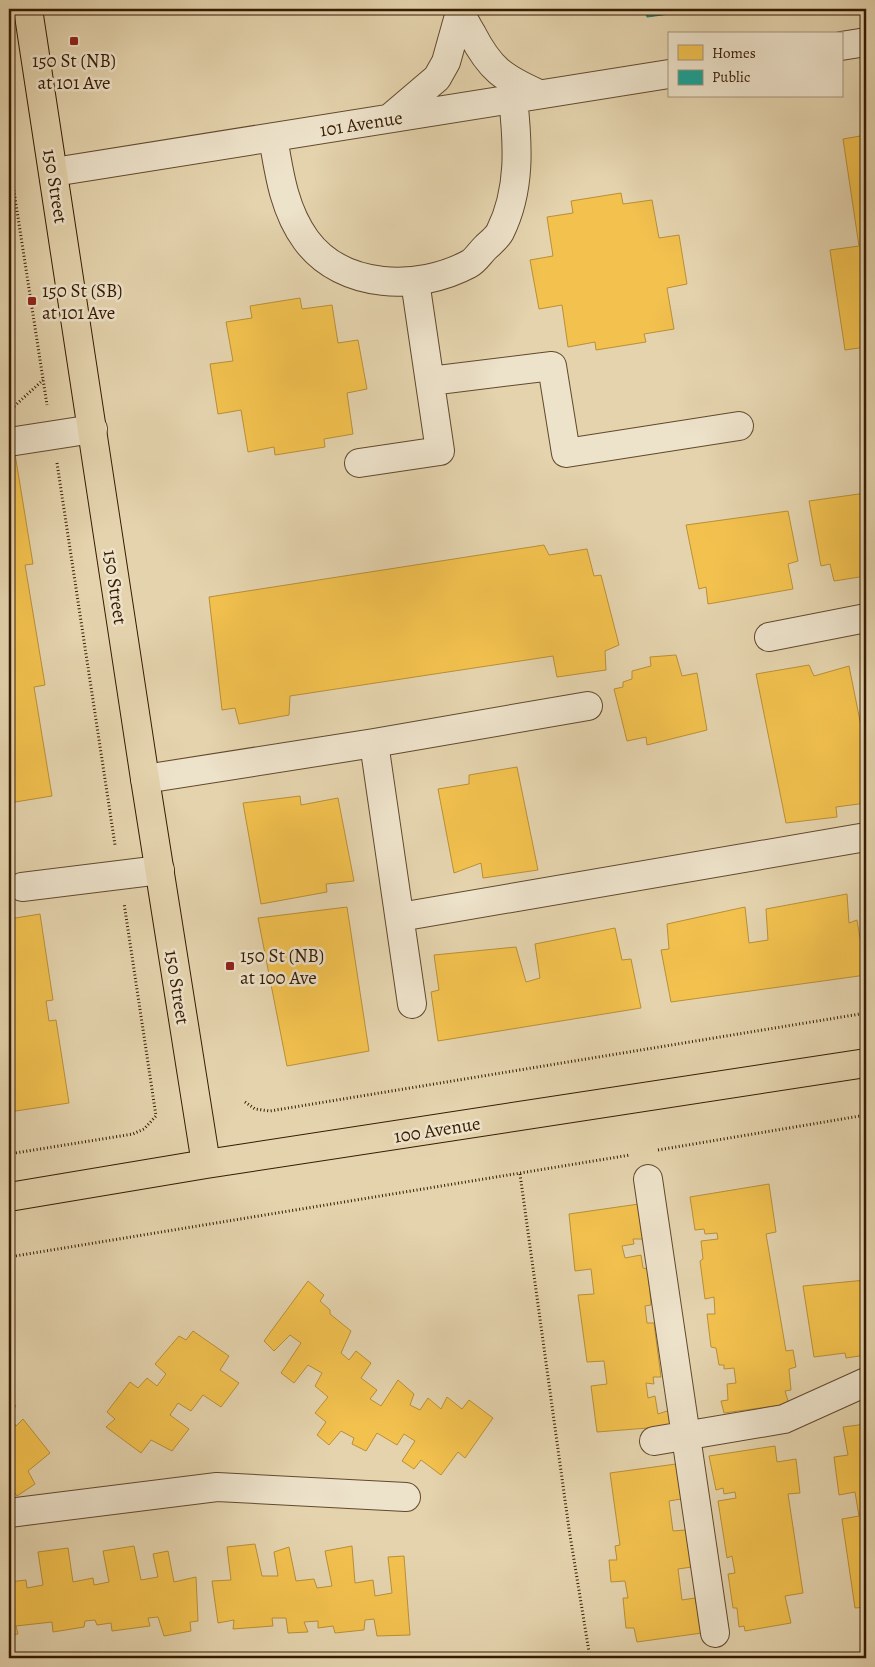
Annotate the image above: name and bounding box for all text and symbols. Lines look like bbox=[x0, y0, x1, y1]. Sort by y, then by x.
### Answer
legend bbox=[668, 32, 842, 98]
marker: 150 St (NB) at 101 Ave bbox=[68, 35, 80, 47]
text: Homes bbox=[712, 43, 756, 63]
place label: 150 St (NB) at 101 Ave bbox=[32, 48, 116, 96]
text: Public bbox=[712, 67, 750, 87]
street label: 101 Avenue bbox=[318, 105, 404, 143]
street label: 150 Street bbox=[36, 147, 74, 225]
place label: 150 St (SB) at 101 Ave bbox=[42, 278, 123, 326]
marker: 150 St (SB) at 101 Ave bbox=[26, 295, 38, 307]
street label: 150 Street bbox=[97, 548, 133, 626]
place label: 150 St (NB) at 100 Ave bbox=[240, 943, 324, 991]
street label: 150 Street bbox=[158, 948, 196, 1026]
marker: 150 St (NB) at 100 Ave bbox=[224, 960, 236, 972]
street label: 100 Avenue bbox=[392, 1110, 482, 1150]

